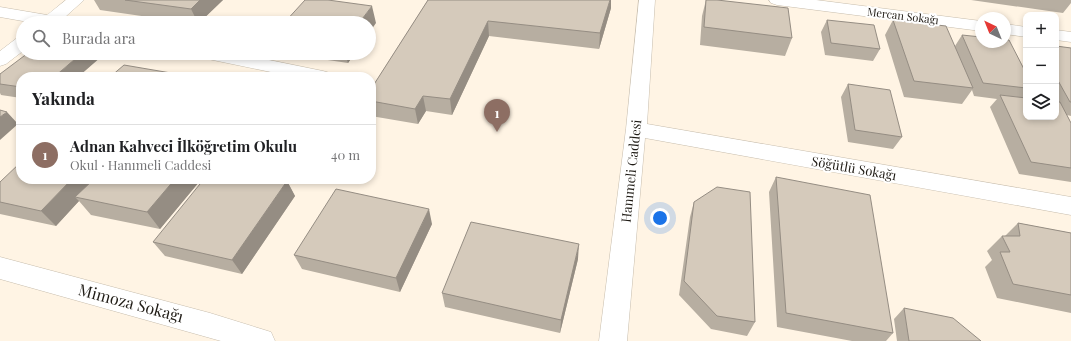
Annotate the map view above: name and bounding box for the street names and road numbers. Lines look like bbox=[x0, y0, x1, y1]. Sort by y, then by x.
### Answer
street label: Mercan Sokağı bbox=[866, 4, 940, 27]
street label: Hanımeli Caddesi bbox=[617, 118, 644, 223]
street label: Söğütlü Sokağı bbox=[810, 152, 898, 183]
street label: Mimoza Sokağı bbox=[76, 278, 186, 327]

